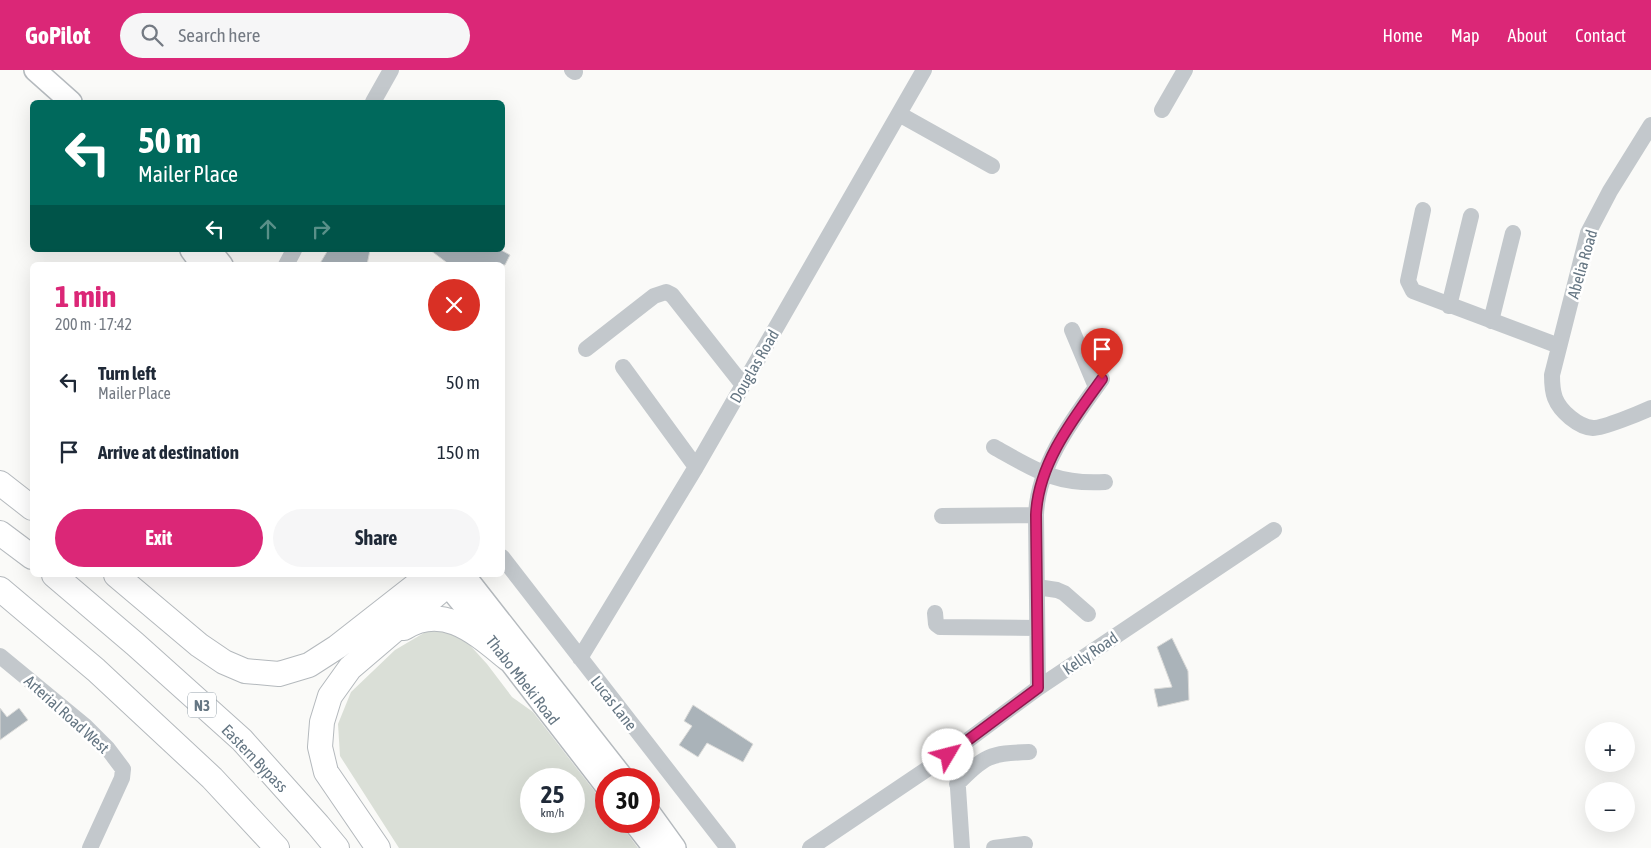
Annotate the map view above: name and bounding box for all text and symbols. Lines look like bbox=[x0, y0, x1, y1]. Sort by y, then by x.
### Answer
search box bbox=[120, 13, 470, 58]
icon: search bbox=[138, 21, 166, 49]
text: GoPilot bbox=[25, 22, 90, 49]
text: Search here bbox=[178, 24, 260, 46]
text: Home bbox=[1383, 25, 1423, 46]
text: Map bbox=[1451, 25, 1480, 46]
text: About bbox=[1508, 25, 1547, 46]
text: Contact bbox=[1575, 25, 1626, 46]
icon: left bbox=[55, 120, 120, 185]
text: 50 m bbox=[138, 120, 201, 160]
text: Mailer Place bbox=[138, 161, 238, 187]
icon: left bbox=[201, 215, 229, 243]
icon: ahead bbox=[254, 215, 282, 243]
icon: right bbox=[307, 215, 335, 243]
street label: Abelia Road bbox=[1564, 227, 1600, 301]
text: 1 min bbox=[55, 279, 116, 313]
button: close bbox=[428, 279, 480, 331]
text: 200 m · 17:42 bbox=[55, 315, 132, 333]
street label: Douglas Road bbox=[726, 326, 783, 406]
pin bbox=[1081, 328, 1123, 379]
icon: arrive bbox=[1088, 335, 1116, 363]
text: Turn left bbox=[98, 362, 156, 384]
icon: left bbox=[55, 368, 83, 396]
text: 50 m bbox=[446, 371, 480, 393]
text: Mailer Place bbox=[98, 384, 171, 402]
icon: arrive bbox=[55, 438, 83, 466]
text: Arrive at destination bbox=[98, 441, 239, 463]
text: 150 m bbox=[437, 441, 480, 463]
button: Exit bbox=[55, 509, 263, 567]
button: Share bbox=[273, 509, 480, 567]
street label: Kelly Road bbox=[1059, 628, 1121, 679]
street label: Thabo Mbeki Road bbox=[483, 632, 563, 728]
street label: Arterial Road West bbox=[21, 671, 113, 757]
street label: Lucas Lane bbox=[587, 672, 641, 734]
road number: N3 bbox=[188, 692, 216, 718]
street label: Eastern Bypass bbox=[218, 721, 292, 796]
map controls bbox=[1585, 722, 1635, 832]
button: + bbox=[1585, 722, 1635, 772]
position arrow bbox=[921, 728, 973, 780]
speed limit sign: 30 bbox=[595, 768, 660, 833]
text: 25 bbox=[541, 780, 564, 808]
button: − bbox=[1585, 782, 1635, 832]
text: km/h bbox=[541, 806, 564, 820]

